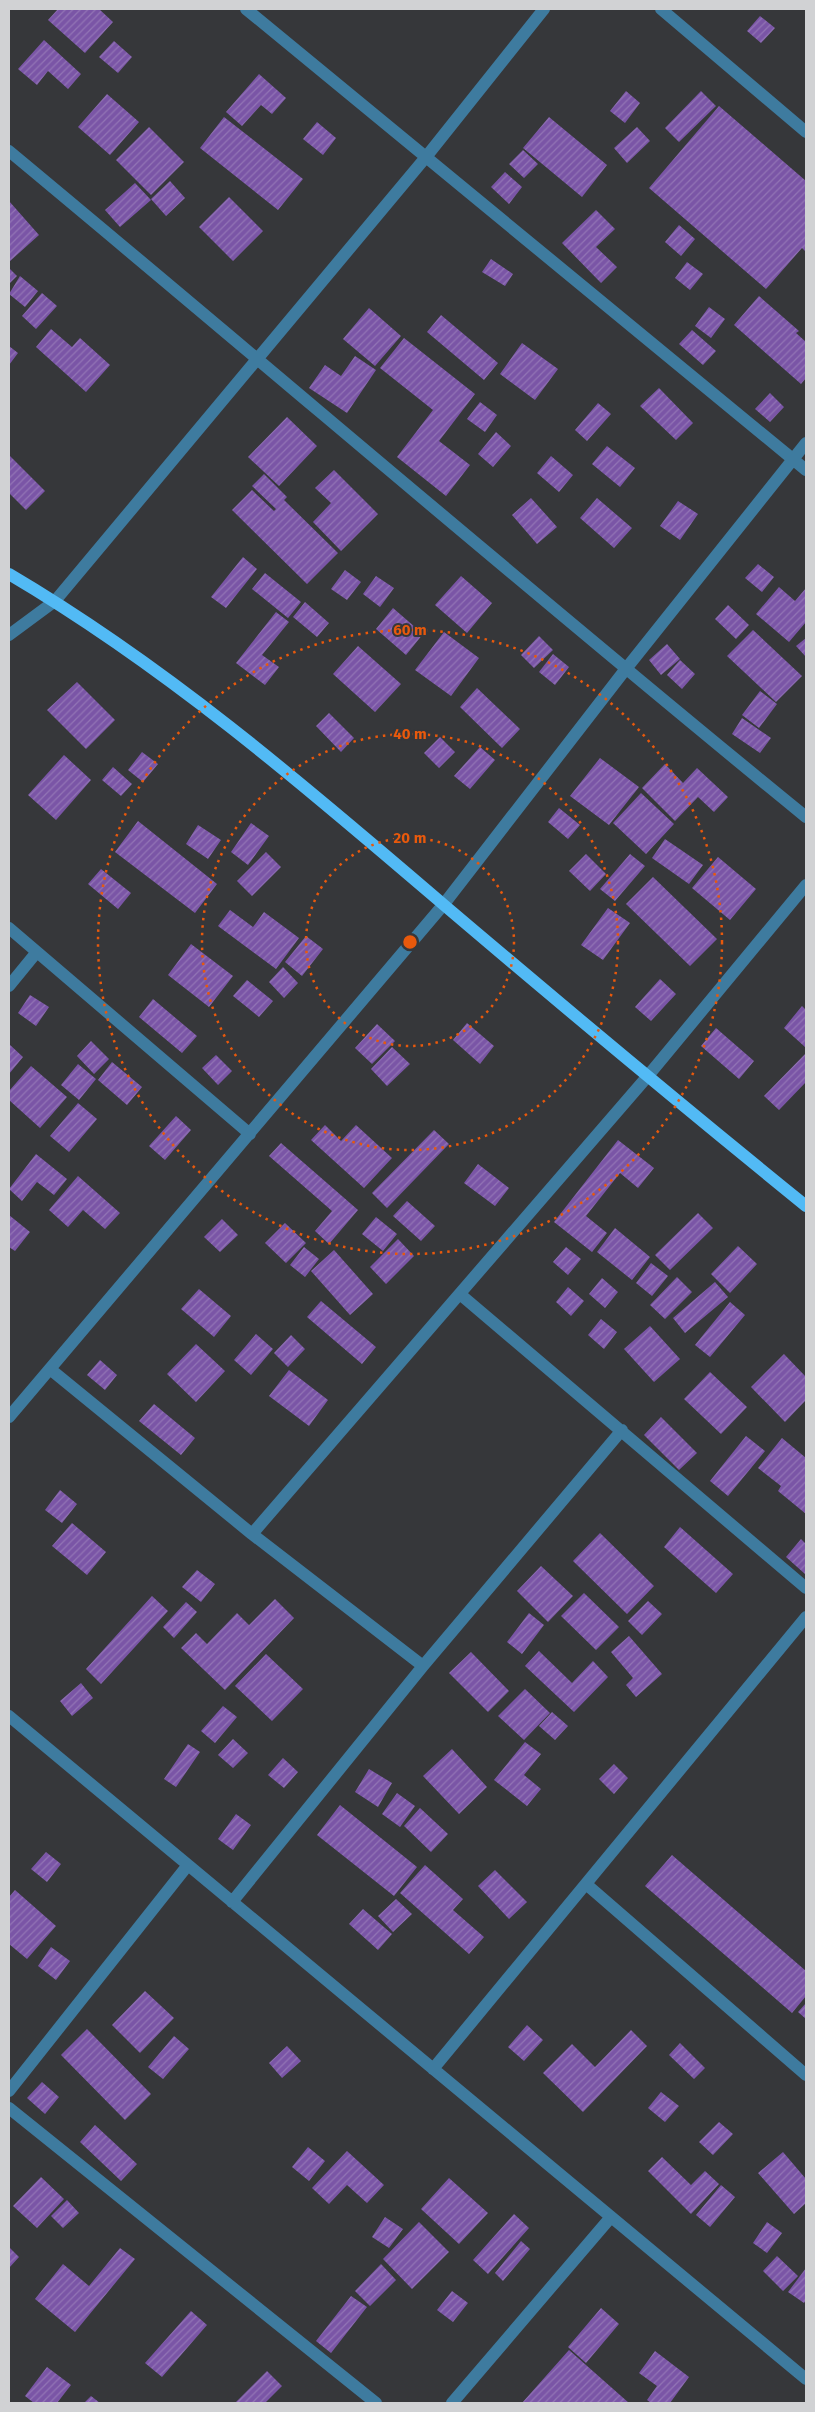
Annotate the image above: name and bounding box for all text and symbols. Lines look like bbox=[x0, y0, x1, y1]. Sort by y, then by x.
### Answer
text: 60 m bbox=[393, 621, 427, 639]
text: 40 m bbox=[393, 725, 427, 743]
text: 20 m bbox=[394, 829, 426, 847]
centre of rings bbox=[401, 933, 419, 951]

